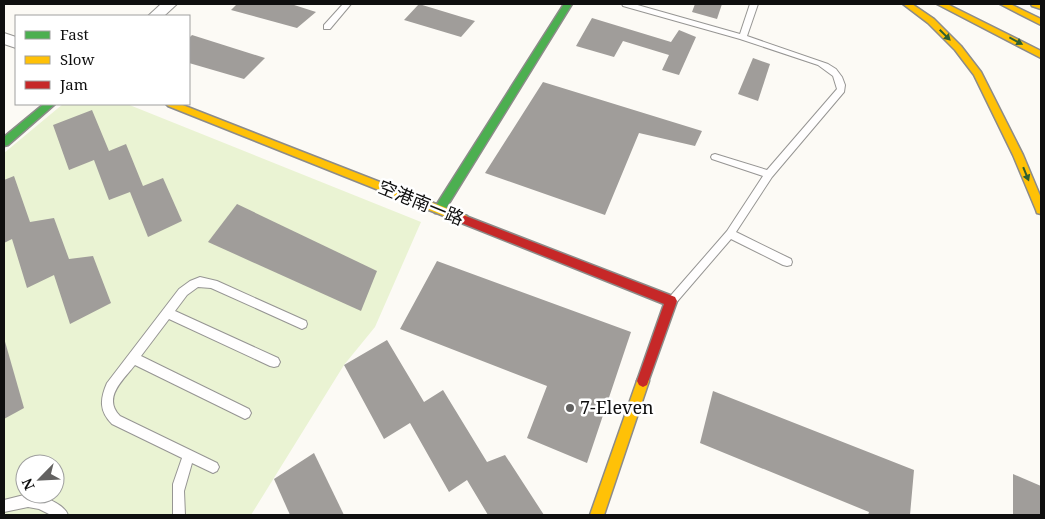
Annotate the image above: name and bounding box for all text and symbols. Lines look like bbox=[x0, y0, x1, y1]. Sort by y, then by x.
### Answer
legend bbox=[15, 15, 190, 105]
text: Fast bbox=[60, 24, 89, 44]
one-way arrow bbox=[938, 29, 950, 41]
one-way arrow bbox=[1009, 37, 1024, 45]
text: Slow bbox=[60, 49, 94, 69]
text: Jam bbox=[59, 74, 88, 94]
one-way arrow bbox=[1022, 167, 1030, 181]
street label: 空港南一路 bbox=[375, 174, 468, 230]
place label: 7-Eleven bbox=[580, 395, 654, 419]
marker: 7-Eleven bbox=[564, 402, 576, 414]
north arrow bbox=[15, 454, 65, 504]
text: N bbox=[17, 476, 39, 493]

